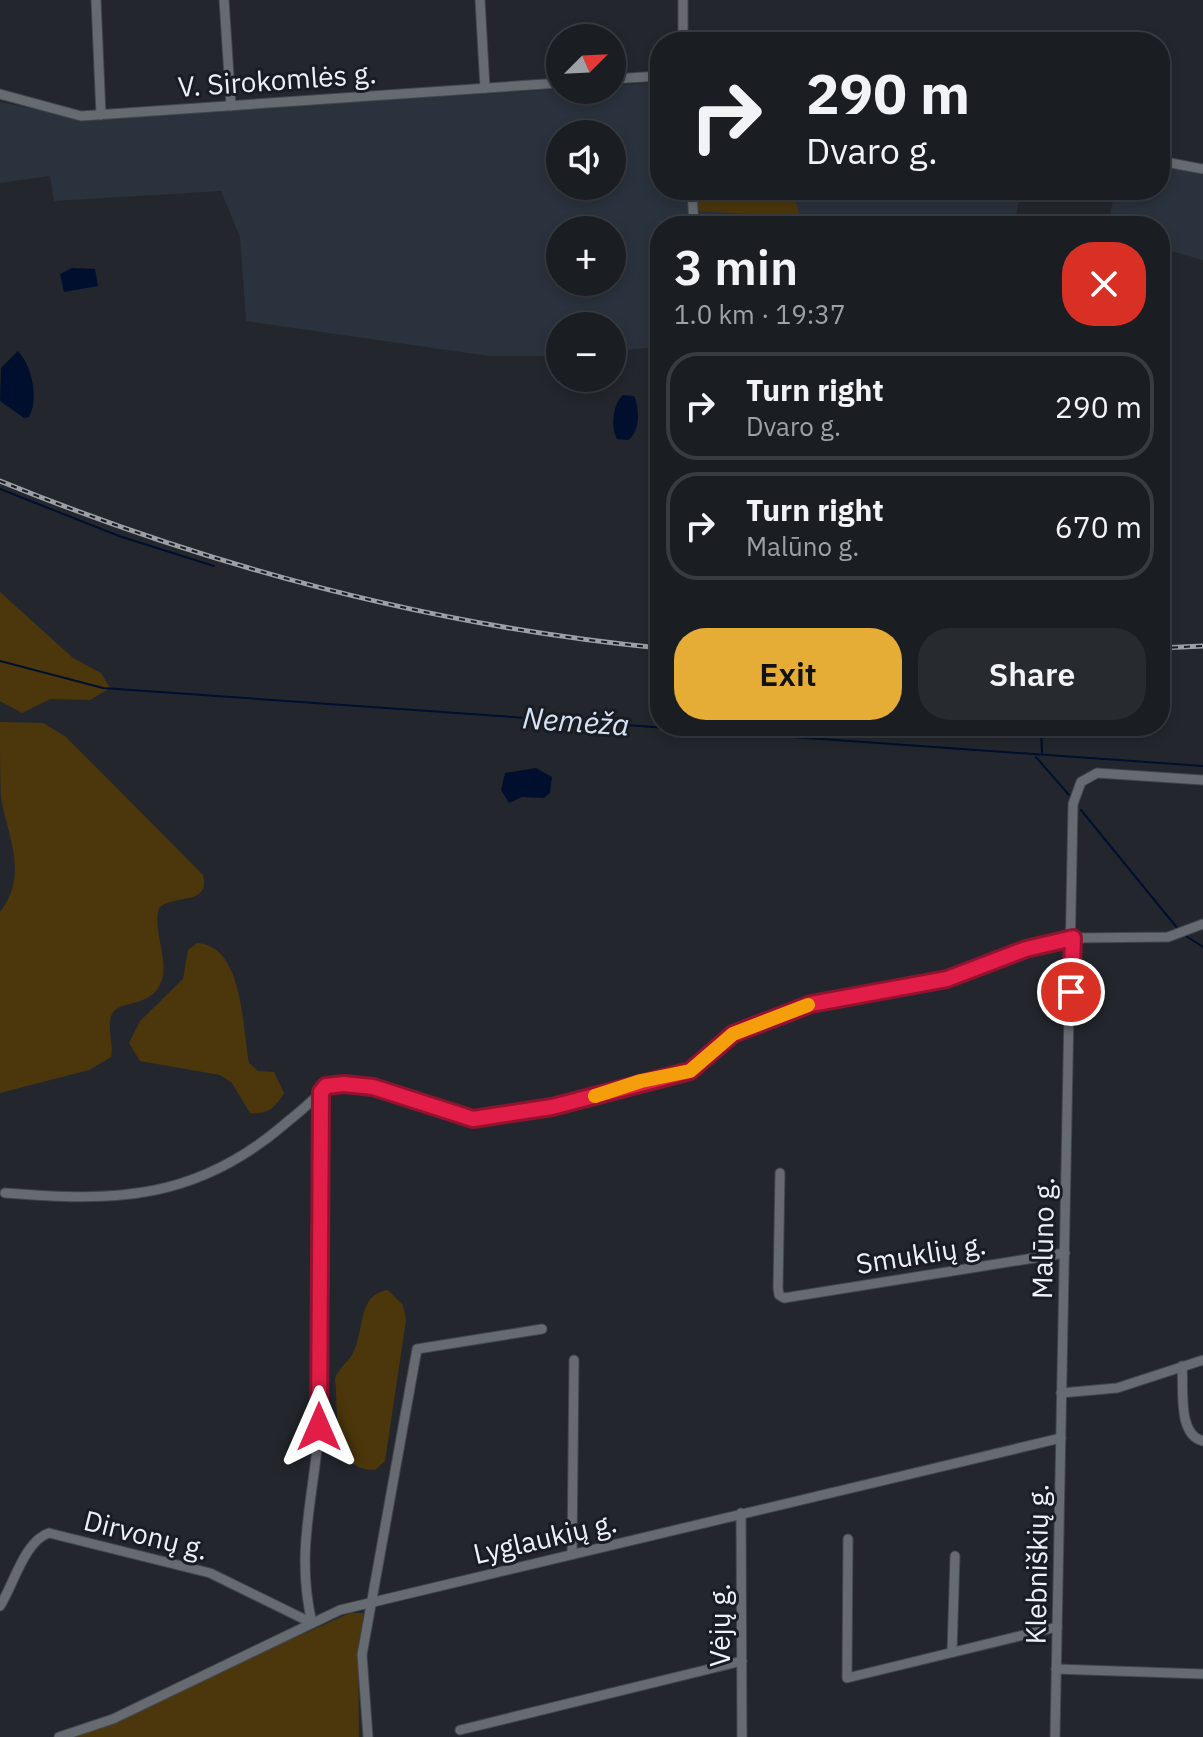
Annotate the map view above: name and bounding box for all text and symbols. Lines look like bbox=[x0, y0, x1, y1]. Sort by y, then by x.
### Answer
north arrow bbox=[546, 24, 626, 104]
map controls bbox=[546, 24, 626, 392]
street label: V. Sirokomlės g. bbox=[176, 54, 378, 105]
text: 290 m bbox=[806, 57, 970, 129]
icon: right bbox=[674, 64, 778, 168]
button: sound bbox=[546, 120, 626, 200]
text: Dvaro g. bbox=[806, 127, 938, 174]
button: + bbox=[546, 216, 626, 296]
text: 3 min bbox=[674, 236, 798, 298]
button: close bbox=[1062, 242, 1146, 326]
text: 1.0 km · 19:37 bbox=[674, 297, 846, 331]
button: − bbox=[546, 312, 626, 392]
text: Turn right bbox=[746, 370, 884, 409]
icon: right bbox=[678, 384, 722, 428]
text: 290 m bbox=[1055, 387, 1142, 426]
text: Dvaro g. bbox=[746, 409, 841, 443]
text: Turn right bbox=[746, 490, 884, 529]
icon: right bbox=[678, 504, 722, 548]
text: 670 m bbox=[1055, 507, 1142, 546]
text: Malūno g. bbox=[746, 529, 859, 563]
button: Exit bbox=[674, 628, 902, 720]
button: Share bbox=[918, 628, 1146, 720]
water label: Nemėža bbox=[521, 697, 631, 744]
pin bbox=[1037, 958, 1105, 1026]
icon: arrive bbox=[1049, 970, 1093, 1014]
street label: Malūno g. bbox=[1023, 1177, 1062, 1299]
street label: Smuklių g. bbox=[853, 1225, 989, 1282]
position arrow bbox=[277, 1385, 361, 1469]
street label: Klebniškių g. bbox=[1017, 1483, 1056, 1645]
street label: Dirvonų g. bbox=[80, 1501, 212, 1568]
street label: Lyglaukių g. bbox=[469, 1503, 620, 1572]
street label: Vėjų g. bbox=[701, 1583, 738, 1667]

